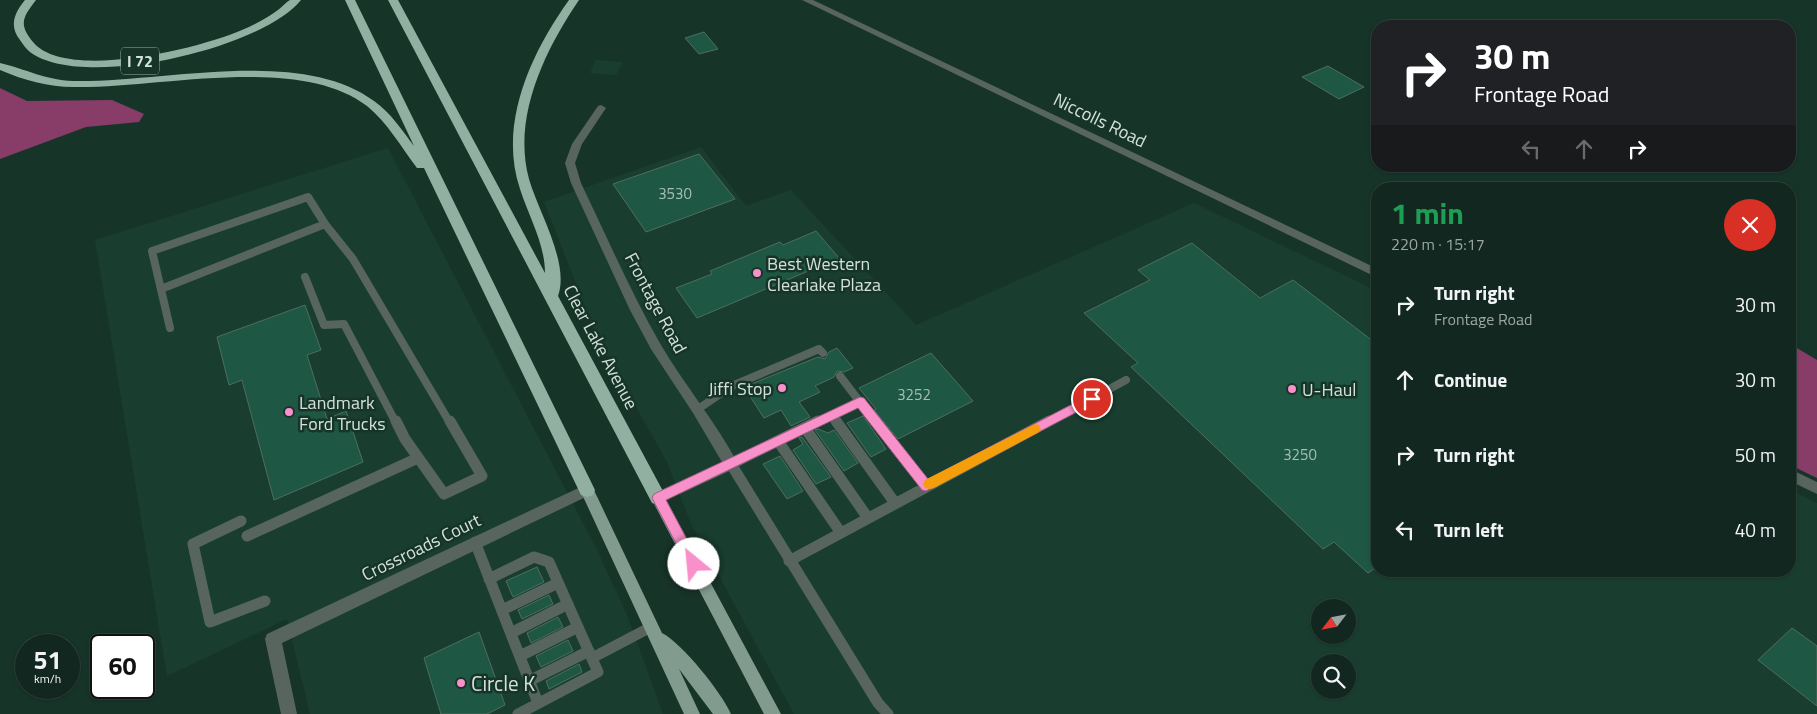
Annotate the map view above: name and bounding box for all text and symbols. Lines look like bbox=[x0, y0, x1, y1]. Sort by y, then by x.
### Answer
text: 30 m bbox=[1474, 29, 1550, 83]
icon: right bbox=[1391, 40, 1456, 105]
road number: I 72 bbox=[121, 48, 159, 74]
text: Frontage Road bbox=[1474, 77, 1610, 111]
street label: Niccolls Road bbox=[1049, 86, 1151, 154]
icon: left bbox=[1517, 135, 1545, 163]
icon: ahead bbox=[1570, 135, 1598, 163]
icon: right bbox=[1623, 135, 1651, 163]
house number: 3530 bbox=[658, 182, 692, 205]
text: 1 min bbox=[1391, 190, 1464, 236]
button: close bbox=[1724, 199, 1776, 251]
text: 220 m · 15:17 bbox=[1391, 232, 1485, 256]
street label: Frontage Road bbox=[618, 248, 694, 358]
place label: Best Western Clearlake Plaza bbox=[767, 250, 881, 298]
marker: Best Western Clearlake Plaza bbox=[751, 267, 763, 279]
text: Turn right bbox=[1434, 278, 1515, 307]
street label: Clear Lake Avenue bbox=[557, 280, 645, 414]
text: 30 m bbox=[1735, 290, 1776, 319]
icon: right bbox=[1391, 291, 1419, 319]
text: Frontage Road bbox=[1434, 307, 1533, 331]
text: Continue bbox=[1434, 365, 1507, 394]
text: 30 m bbox=[1735, 365, 1776, 394]
icon: ahead bbox=[1391, 366, 1419, 394]
place label: Jiffi Stop bbox=[708, 375, 772, 402]
place label: U-Haul bbox=[1302, 376, 1356, 403]
pin bbox=[1071, 378, 1113, 420]
marker: Jiffi Stop bbox=[776, 382, 788, 394]
house number: 3252 bbox=[897, 383, 931, 406]
marker: U-Haul bbox=[1286, 383, 1298, 395]
icon: arrive bbox=[1078, 385, 1106, 413]
place label: Landmark Ford Trucks bbox=[299, 389, 386, 437]
marker: Landmark Ford Trucks bbox=[283, 406, 295, 418]
text: Turn right bbox=[1434, 440, 1515, 469]
text: 50 m bbox=[1735, 440, 1776, 469]
icon: right bbox=[1391, 441, 1419, 469]
house number: 3250 bbox=[1283, 443, 1317, 466]
street label: Crossroads Court bbox=[357, 506, 486, 588]
text: Turn left bbox=[1434, 515, 1504, 544]
text: 40 m bbox=[1735, 515, 1776, 544]
icon: left bbox=[1391, 516, 1419, 544]
position arrow bbox=[667, 537, 719, 589]
north arrow bbox=[1311, 599, 1356, 644]
map controls bbox=[1311, 599, 1356, 699]
speed limit sign: 60 bbox=[90, 634, 155, 699]
text: 51 bbox=[33, 641, 62, 679]
button: search bbox=[1311, 654, 1356, 699]
place label: Circle K bbox=[471, 667, 535, 699]
text: km/h bbox=[34, 669, 61, 688]
marker: Circle K bbox=[455, 677, 467, 689]

